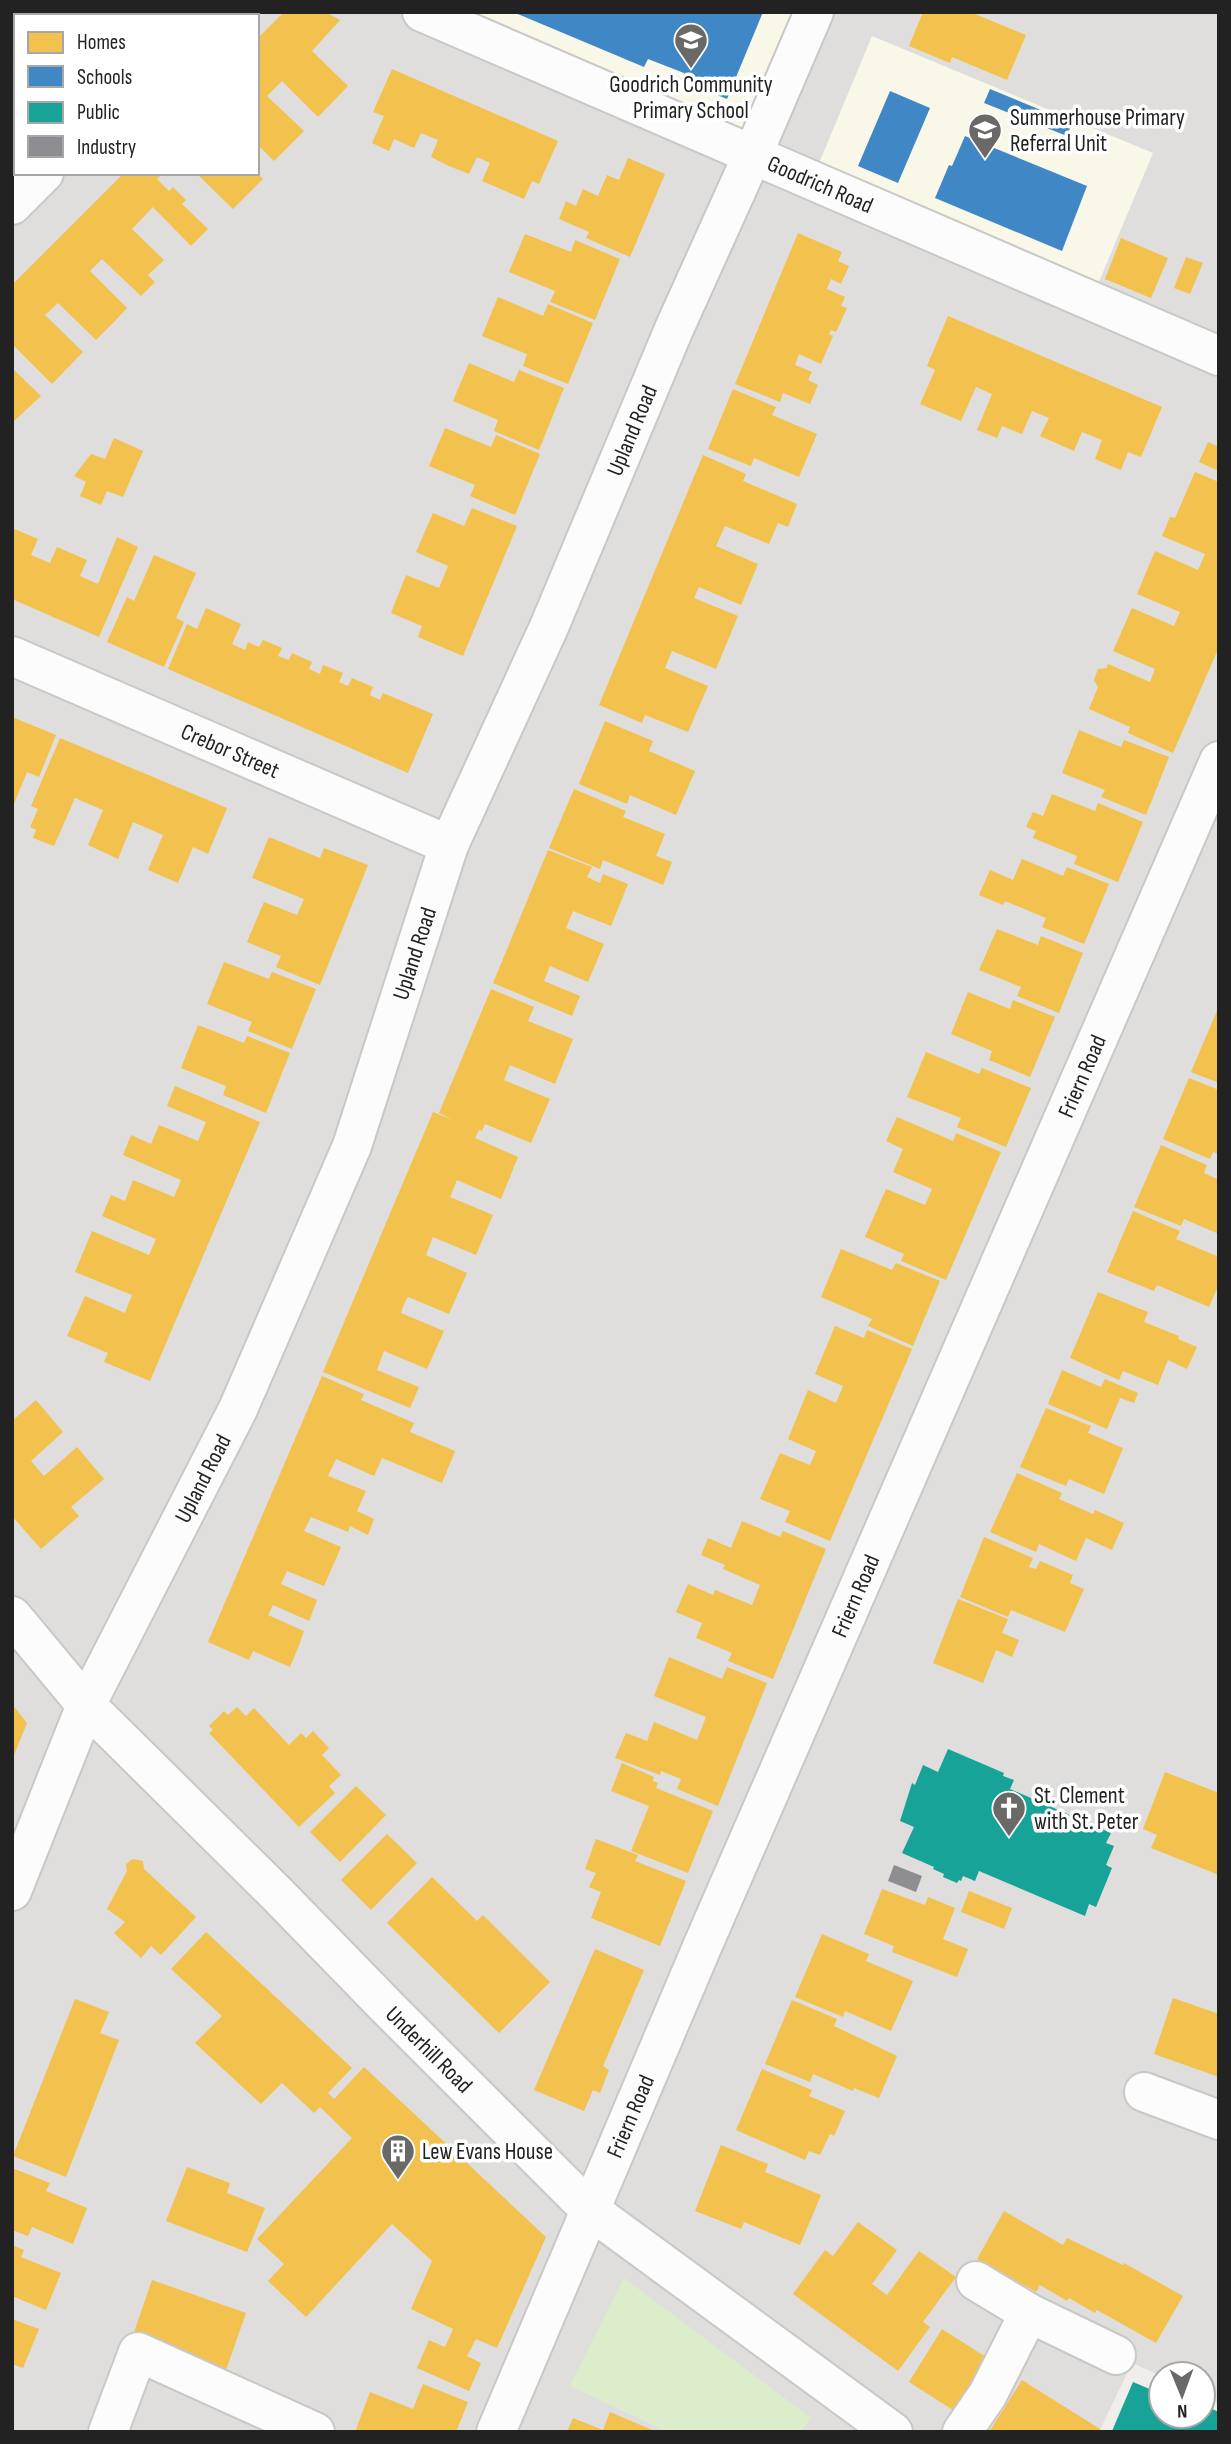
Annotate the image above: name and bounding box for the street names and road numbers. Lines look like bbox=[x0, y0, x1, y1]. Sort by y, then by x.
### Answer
street label: Goodrich Road bbox=[763, 150, 877, 220]
street label: Upland Road bbox=[601, 381, 664, 480]
street label: Crebor Street bbox=[177, 718, 284, 785]
street label: Upland Road bbox=[387, 904, 443, 1003]
street label: Friern Road bbox=[1052, 1031, 1113, 1122]
street label: Upland Road bbox=[169, 1430, 238, 1528]
street label: Friern Road bbox=[826, 1551, 886, 1642]
street label: Underhill Road bbox=[379, 2001, 478, 2099]
street label: Friern Road bbox=[601, 2071, 661, 2162]

